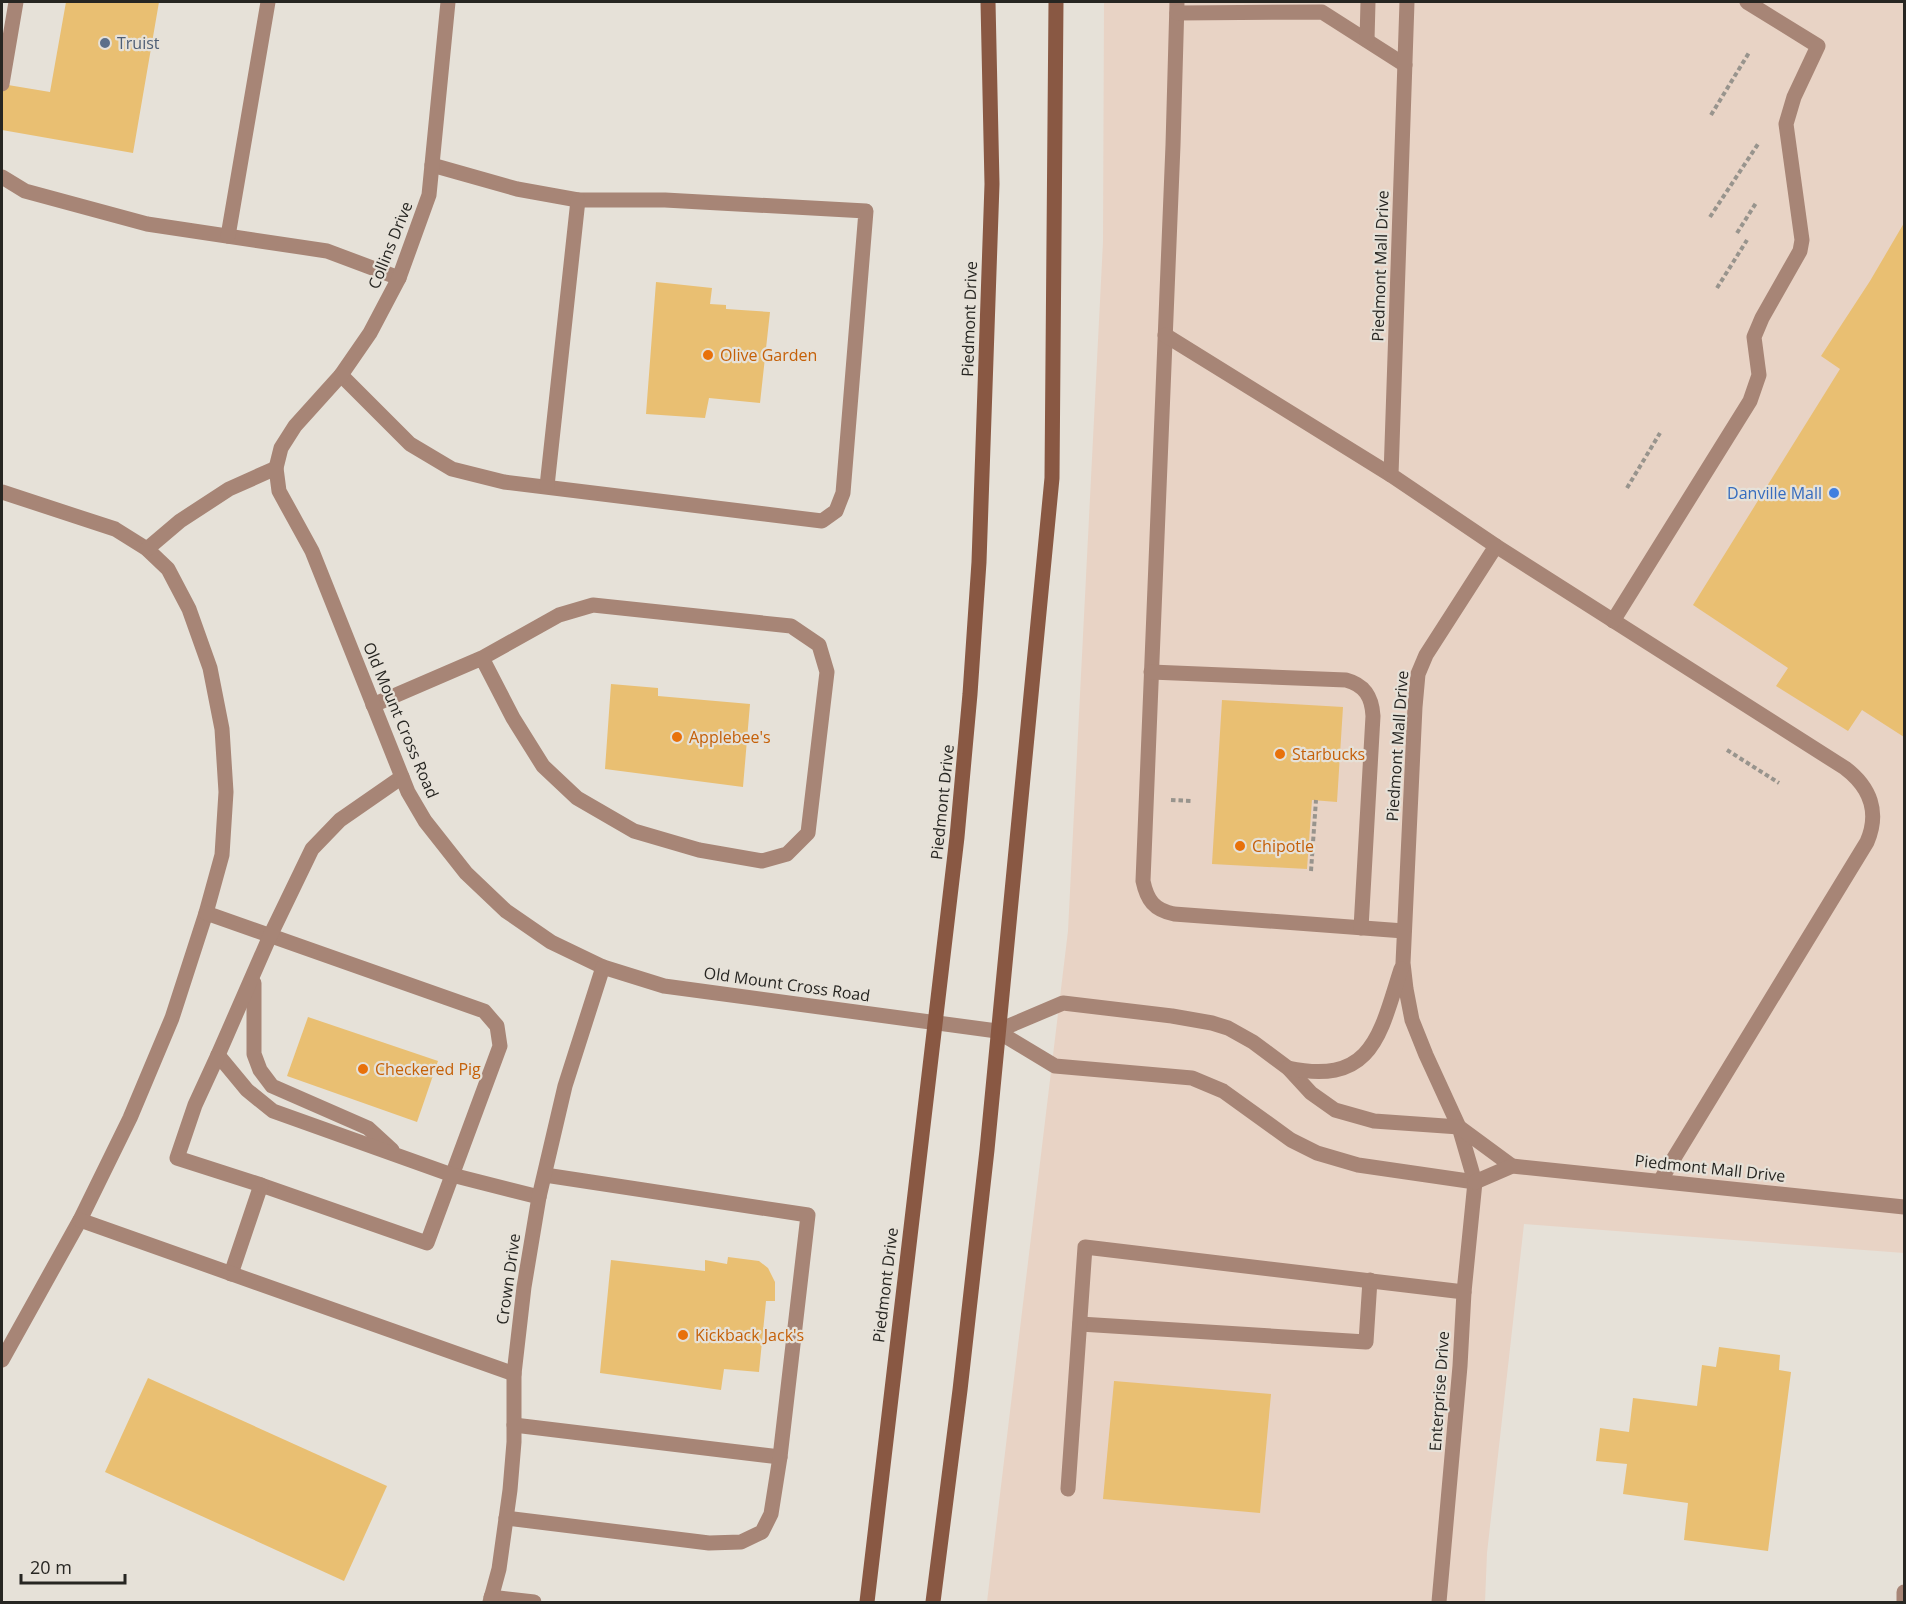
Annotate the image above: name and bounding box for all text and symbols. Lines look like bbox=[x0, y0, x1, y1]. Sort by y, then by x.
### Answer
place label: Truist bbox=[117, 32, 160, 54]
marker: Truist bbox=[98, 36, 112, 50]
street label: Piedmont Mall Drive bbox=[1366, 190, 1394, 342]
street label: Collins Drive bbox=[362, 198, 418, 292]
street label: Piedmont Drive bbox=[956, 261, 982, 377]
place label: Olive Garden bbox=[720, 344, 817, 366]
marker: Olive Garden bbox=[701, 348, 715, 362]
place label: Danville Mall bbox=[1727, 482, 1822, 504]
marker: Danville Mall bbox=[1827, 486, 1841, 500]
street label: Old Mount Cross Road bbox=[358, 638, 444, 802]
street label: Piedmont Mall Drive bbox=[1381, 670, 1413, 822]
place label: Applebee's bbox=[689, 726, 771, 748]
marker: Applebee's bbox=[670, 730, 684, 744]
street label: Piedmont Drive bbox=[925, 743, 959, 861]
place label: Starbucks bbox=[1292, 743, 1365, 765]
marker: Starbucks bbox=[1273, 747, 1287, 761]
place label: Chipotle bbox=[1252, 835, 1314, 857]
marker: Chipotle bbox=[1233, 839, 1247, 853]
street label: Old Mount Cross Road bbox=[702, 961, 872, 1007]
place label: Checkered Pig bbox=[375, 1058, 481, 1080]
marker: Checkered Pig bbox=[356, 1062, 370, 1076]
street label: Piedmont Mall Drive bbox=[1634, 1149, 1786, 1187]
street label: Piedmont Drive bbox=[867, 1226, 903, 1344]
street label: Crown Drive bbox=[491, 1232, 525, 1326]
place label: Kickback Jack's bbox=[695, 1324, 804, 1346]
marker: Kickback Jack's bbox=[676, 1328, 690, 1342]
street label: Enterprise Drive bbox=[1424, 1330, 1454, 1452]
scale bar bbox=[21, 1547, 124, 1585]
text: 20 m bbox=[30, 1555, 72, 1579]

